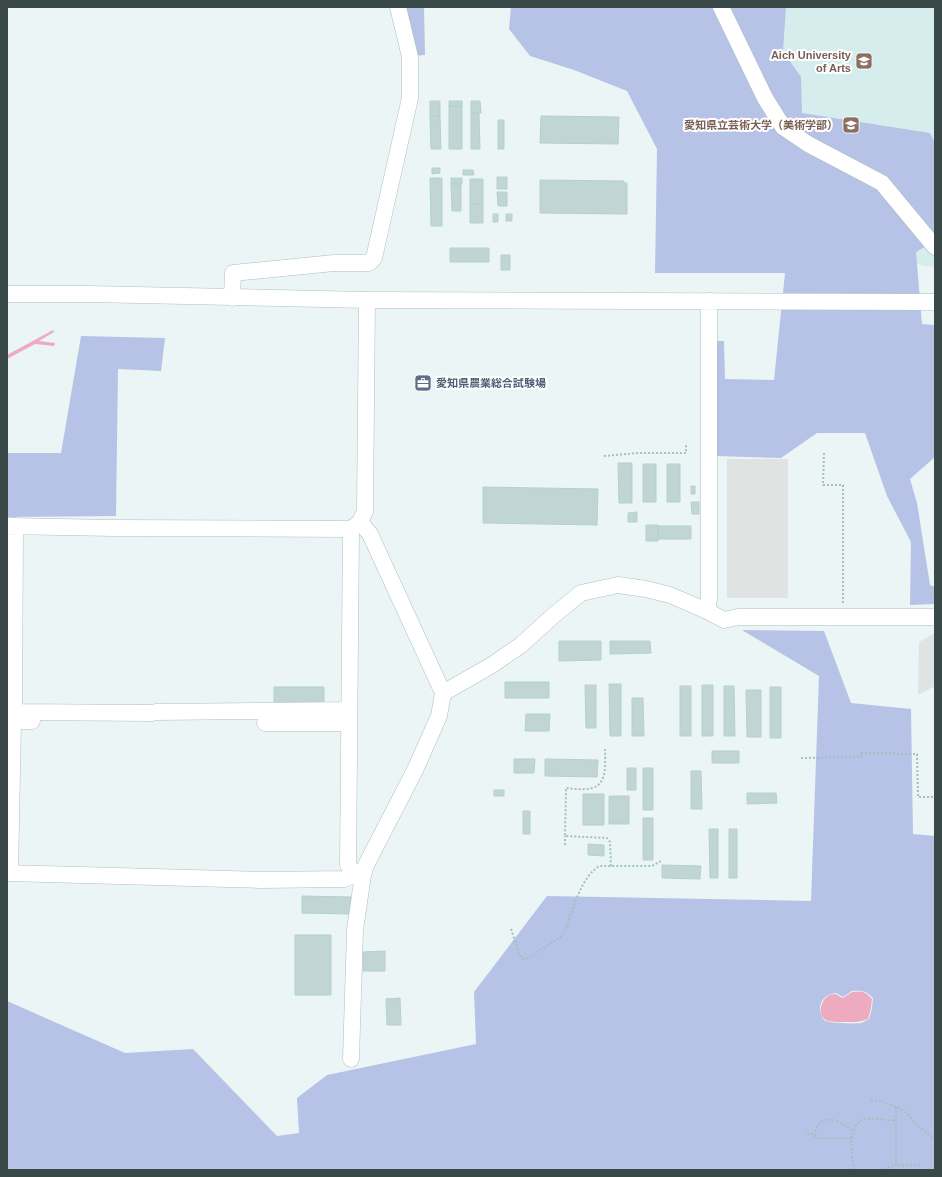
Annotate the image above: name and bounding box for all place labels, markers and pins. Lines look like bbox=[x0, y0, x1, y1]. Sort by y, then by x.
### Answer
place label: Aich University of Arts bbox=[771, 49, 852, 74]
school or university icon: Aich University of Arts bbox=[854, 51, 874, 71]
school or university icon: 愛知県立芸術大学（美術学部） bbox=[841, 115, 861, 135]
place label: 愛知県立芸術大学（美術学部） bbox=[684, 119, 838, 131]
office icon: 愛知県農業総合試験場 bbox=[413, 373, 433, 393]
place label: 愛知県農業総合試験場 bbox=[436, 377, 546, 389]

